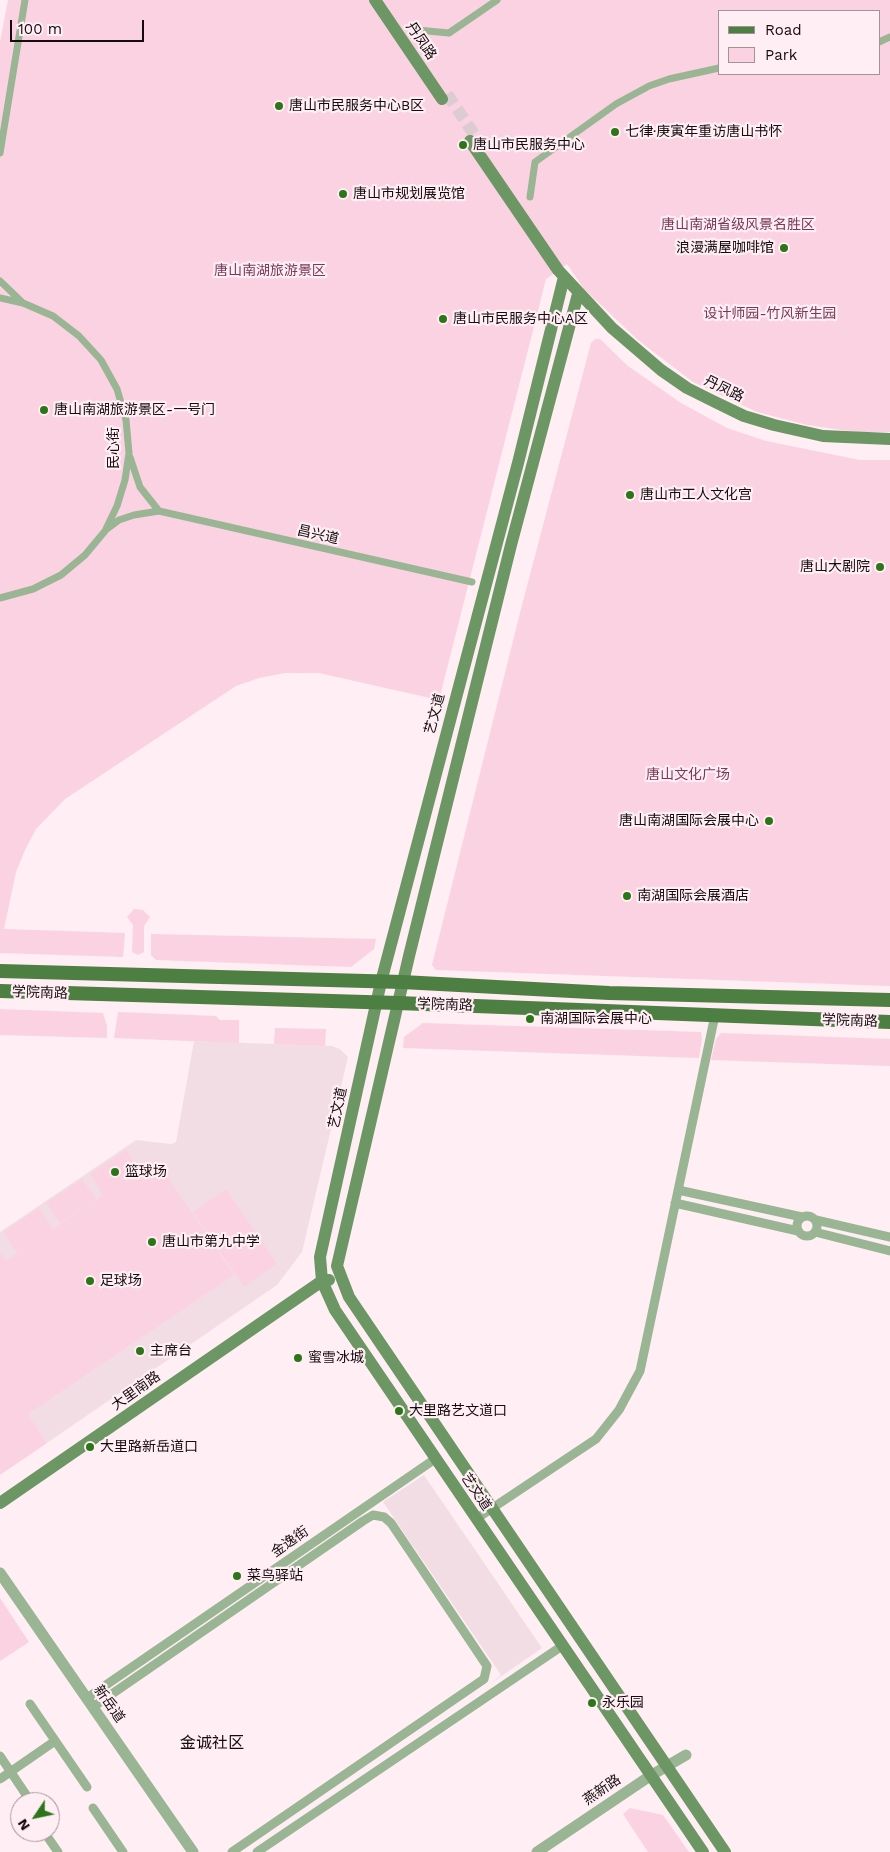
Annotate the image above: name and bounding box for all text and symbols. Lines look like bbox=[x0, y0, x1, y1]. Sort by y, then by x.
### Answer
scale bar bbox=[12, 10, 146, 42]
legend bbox=[718, 10, 880, 75]
street label: 丹凤路 bbox=[402, 19, 440, 63]
text: 100 m bbox=[18, 20, 62, 38]
text: Road bbox=[765, 21, 802, 39]
text: Park bbox=[765, 46, 797, 64]
place label: 唐山市民服务中心B区 bbox=[289, 98, 424, 114]
marker: 唐山市民服务中心B区 bbox=[273, 100, 285, 112]
place label: 七律·庚寅年重访唐山书怀 bbox=[625, 124, 782, 140]
marker: 七律·庚寅年重访唐山书怀 bbox=[609, 126, 621, 138]
place label: 唐山市民服务中心 bbox=[473, 137, 585, 153]
marker: 唐山市民服务中心 bbox=[457, 139, 469, 151]
place label: 唐山市规划展览馆 bbox=[353, 186, 465, 202]
marker: 唐山市规划展览馆 bbox=[337, 188, 349, 200]
park label: 唐山南湖省级风景名胜区 bbox=[661, 217, 815, 233]
place label: 浪漫满屋咖啡馆 bbox=[676, 240, 774, 256]
marker: 浪漫满屋咖啡馆 bbox=[778, 242, 790, 254]
park label: 唐山南湖旅游景区 bbox=[214, 263, 326, 279]
park label: 设计师园-竹风新生园 bbox=[703, 306, 837, 322]
place label: 唐山市民服务中心A区 bbox=[453, 311, 588, 327]
marker: 唐山市民服务中心A区 bbox=[437, 313, 449, 325]
street label: 丹凤路 bbox=[701, 372, 747, 406]
place label: 唐山南湖旅游景区-一号门 bbox=[54, 402, 215, 418]
marker: 唐山南湖旅游景区-一号门 bbox=[38, 404, 50, 416]
street label: 民心街 bbox=[106, 427, 122, 469]
place label: 唐山市工人文化宫 bbox=[640, 487, 752, 503]
marker: 唐山市工人文化宫 bbox=[624, 489, 636, 501]
street label: 昌兴道 bbox=[296, 522, 340, 548]
place label: 唐山大剧院 bbox=[800, 559, 870, 575]
marker: 唐山大剧院 bbox=[874, 561, 886, 573]
street label: 艺文道 bbox=[421, 692, 449, 736]
park label: 唐山文化广场 bbox=[646, 767, 730, 783]
place label: 唐山南湖国际会展中心 bbox=[619, 813, 759, 829]
marker: 唐山南湖国际会展中心 bbox=[763, 815, 775, 827]
place label: 南湖国际会展酒店 bbox=[637, 888, 749, 904]
marker: 南湖国际会展酒店 bbox=[621, 890, 633, 902]
street label: 学院南路 bbox=[12, 984, 68, 1002]
street label: 学院南路 bbox=[417, 996, 473, 1014]
place label: 南湖国际会展中心 bbox=[540, 1011, 652, 1027]
street label: 学院南路 bbox=[822, 1012, 878, 1030]
marker: 南湖国际会展中心 bbox=[524, 1013, 536, 1025]
street label: 艺文道 bbox=[325, 1086, 351, 1130]
place label: 篮球场 bbox=[125, 1164, 167, 1180]
marker: 篮球场 bbox=[109, 1166, 121, 1178]
place label: 唐山市第九中学 bbox=[162, 1234, 260, 1250]
marker: 唐山市第九中学 bbox=[146, 1236, 158, 1248]
place label: 足球场 bbox=[100, 1273, 142, 1289]
marker: 足球场 bbox=[84, 1275, 96, 1287]
place label: 主席台 bbox=[150, 1343, 192, 1359]
marker: 主席台 bbox=[134, 1345, 146, 1357]
place label: 蜜雪冰城 bbox=[308, 1350, 364, 1366]
marker: 蜜雪冰城 bbox=[292, 1352, 304, 1364]
street label: 大里南路 bbox=[108, 1368, 164, 1414]
place label: 大里路艺文道口 bbox=[409, 1403, 507, 1419]
marker: 大里路艺文道口 bbox=[393, 1405, 405, 1417]
place label: 大里路新岳道口 bbox=[100, 1439, 198, 1455]
marker: 大里路新岳道口 bbox=[84, 1441, 96, 1453]
street label: 艺文道 bbox=[457, 1470, 495, 1514]
street label: 金逸街 bbox=[268, 1523, 312, 1561]
place label: 菜鸟驿站 bbox=[247, 1568, 303, 1584]
marker: 菜鸟驿站 bbox=[231, 1570, 243, 1582]
street label: 新岳道 bbox=[90, 1682, 128, 1726]
place label: 永乐园 bbox=[602, 1695, 644, 1711]
marker: 永乐园 bbox=[586, 1697, 598, 1709]
district label: 金诚社区 bbox=[180, 1733, 244, 1753]
street label: 燕新路 bbox=[580, 1771, 624, 1809]
north arrow bbox=[10, 1792, 60, 1842]
text: N bbox=[14, 1816, 33, 1834]

